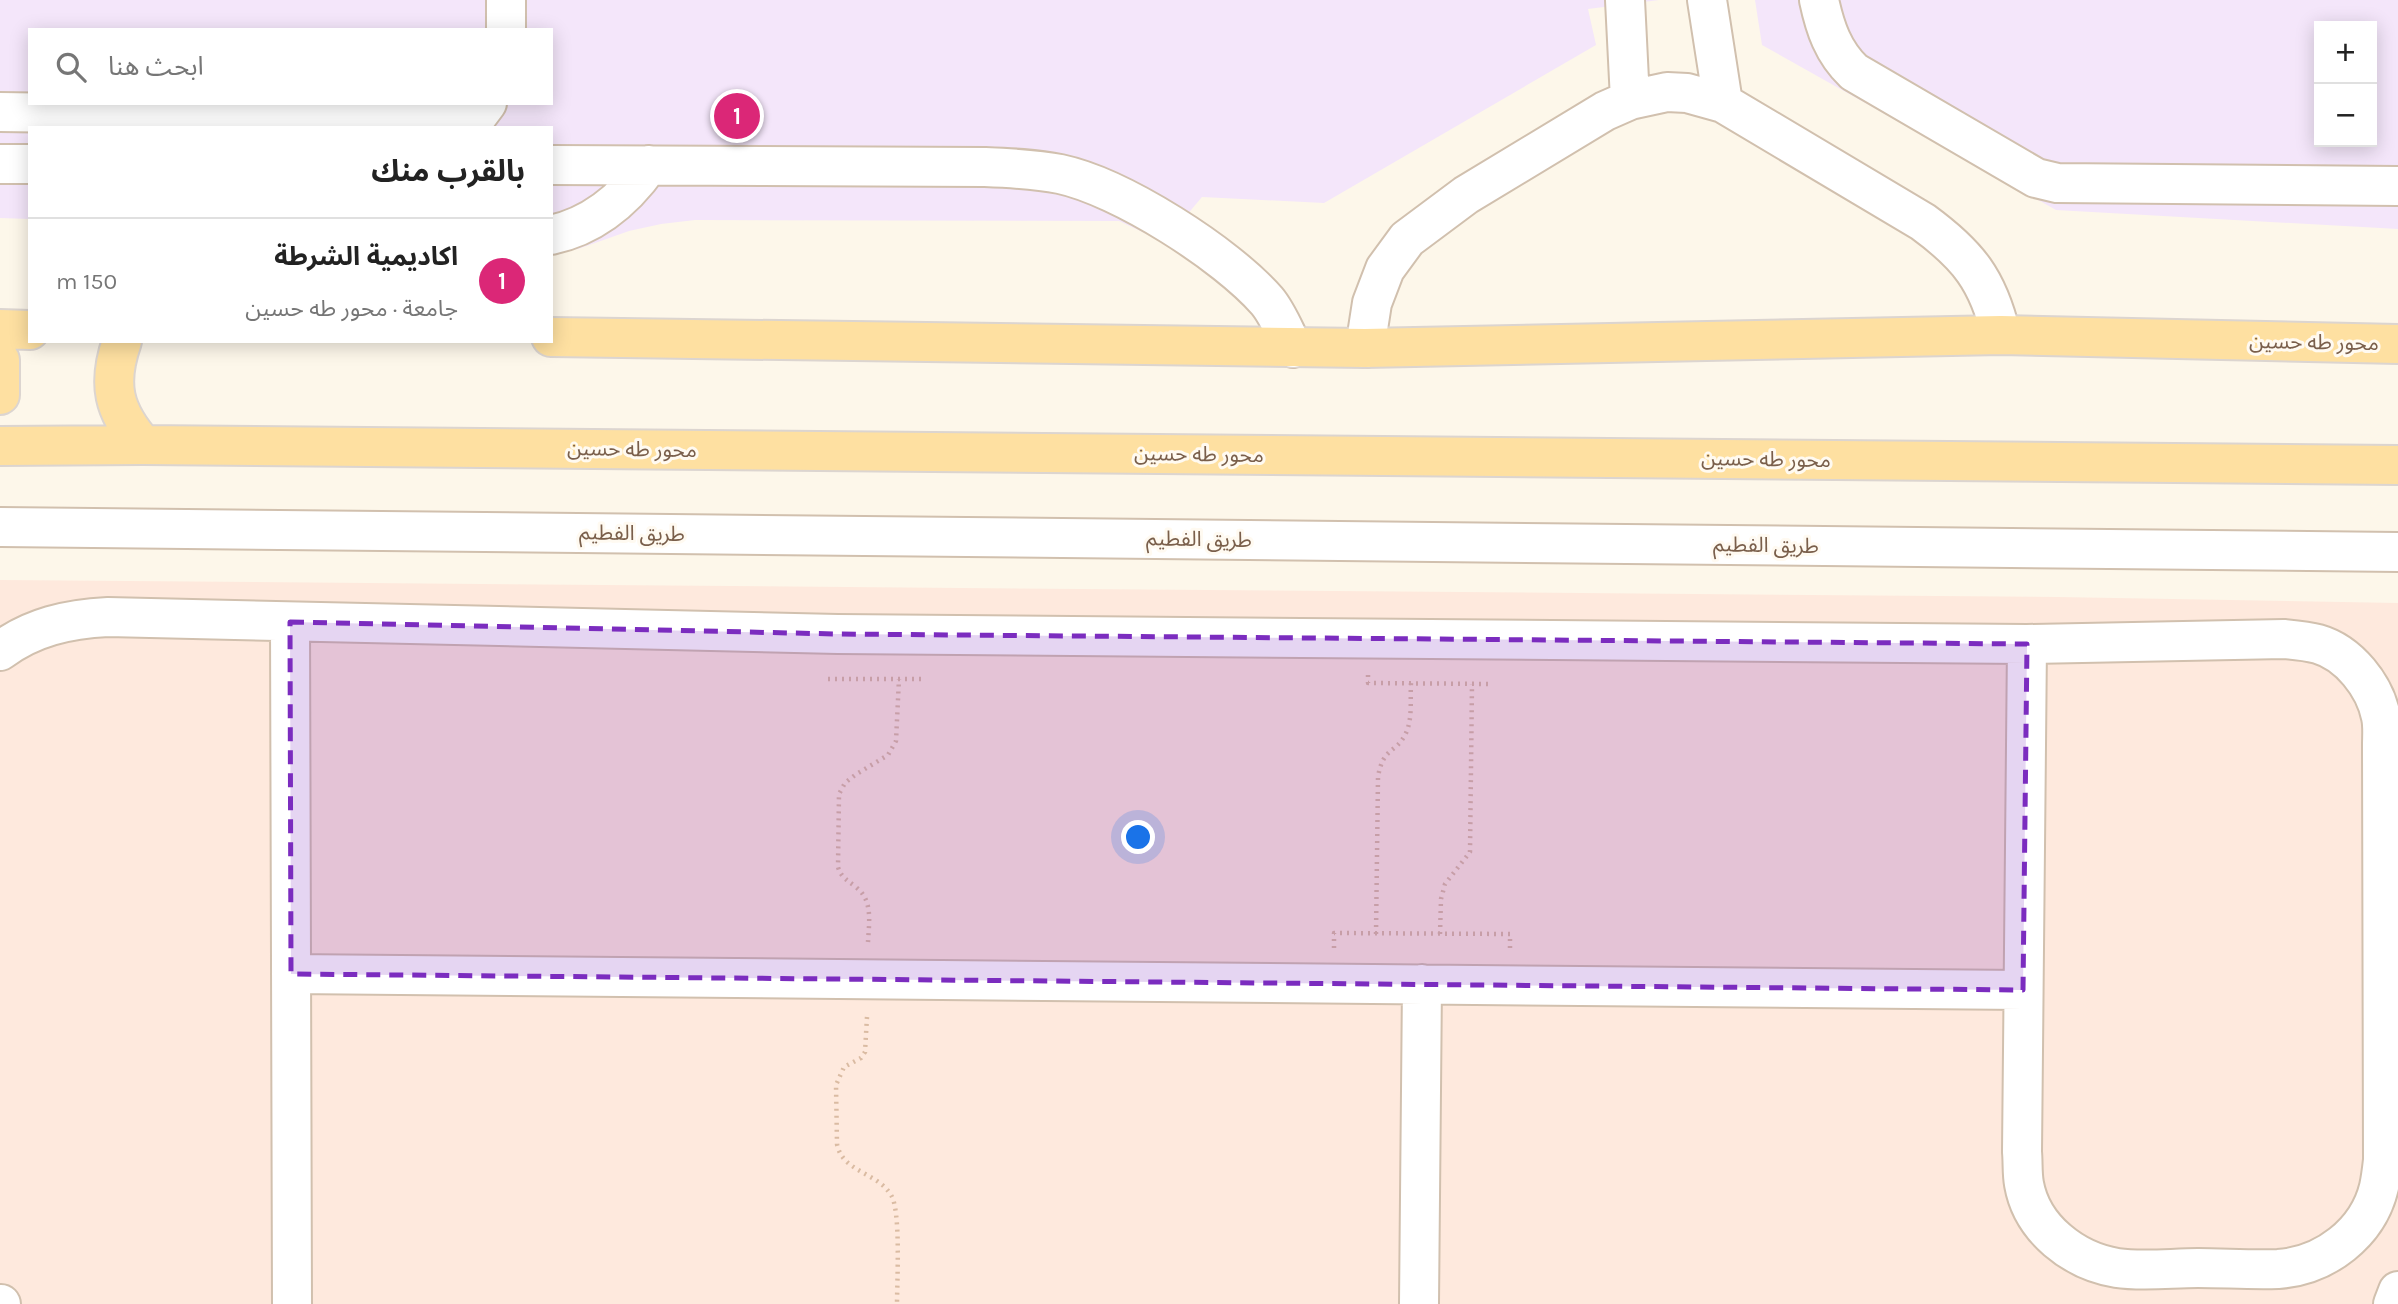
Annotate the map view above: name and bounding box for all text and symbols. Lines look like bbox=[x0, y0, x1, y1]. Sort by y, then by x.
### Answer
map controls bbox=[2314, 21, 2377, 147]
button: + bbox=[2314, 21, 2377, 84]
search box bbox=[28, 28, 553, 105]
icon: search bbox=[52, 48, 90, 86]
text: ابحث هنا bbox=[108, 51, 204, 82]
button: − bbox=[2314, 84, 2377, 147]
pin: 1 bbox=[714, 90, 760, 142]
text: بالقرب منك bbox=[371, 153, 525, 189]
text: اكاديمية الشرطة bbox=[274, 241, 458, 272]
text: 150 m bbox=[56, 268, 117, 295]
text: 1 bbox=[498, 268, 506, 295]
text: جامعة · محور طه حسين bbox=[245, 295, 458, 322]
street label: محور طه حسين bbox=[2249, 329, 2379, 355]
street label: محور طه حسين bbox=[567, 436, 697, 462]
street label: محور طه حسين bbox=[1134, 441, 1264, 467]
street label: محور طه حسين bbox=[1701, 446, 1831, 472]
street label: طريق الفطيم bbox=[579, 520, 685, 549]
street label: طريق الفطيم bbox=[1146, 526, 1252, 555]
street label: طريق الفطيم bbox=[1713, 532, 1819, 561]
your location bbox=[1121, 820, 1155, 854]

